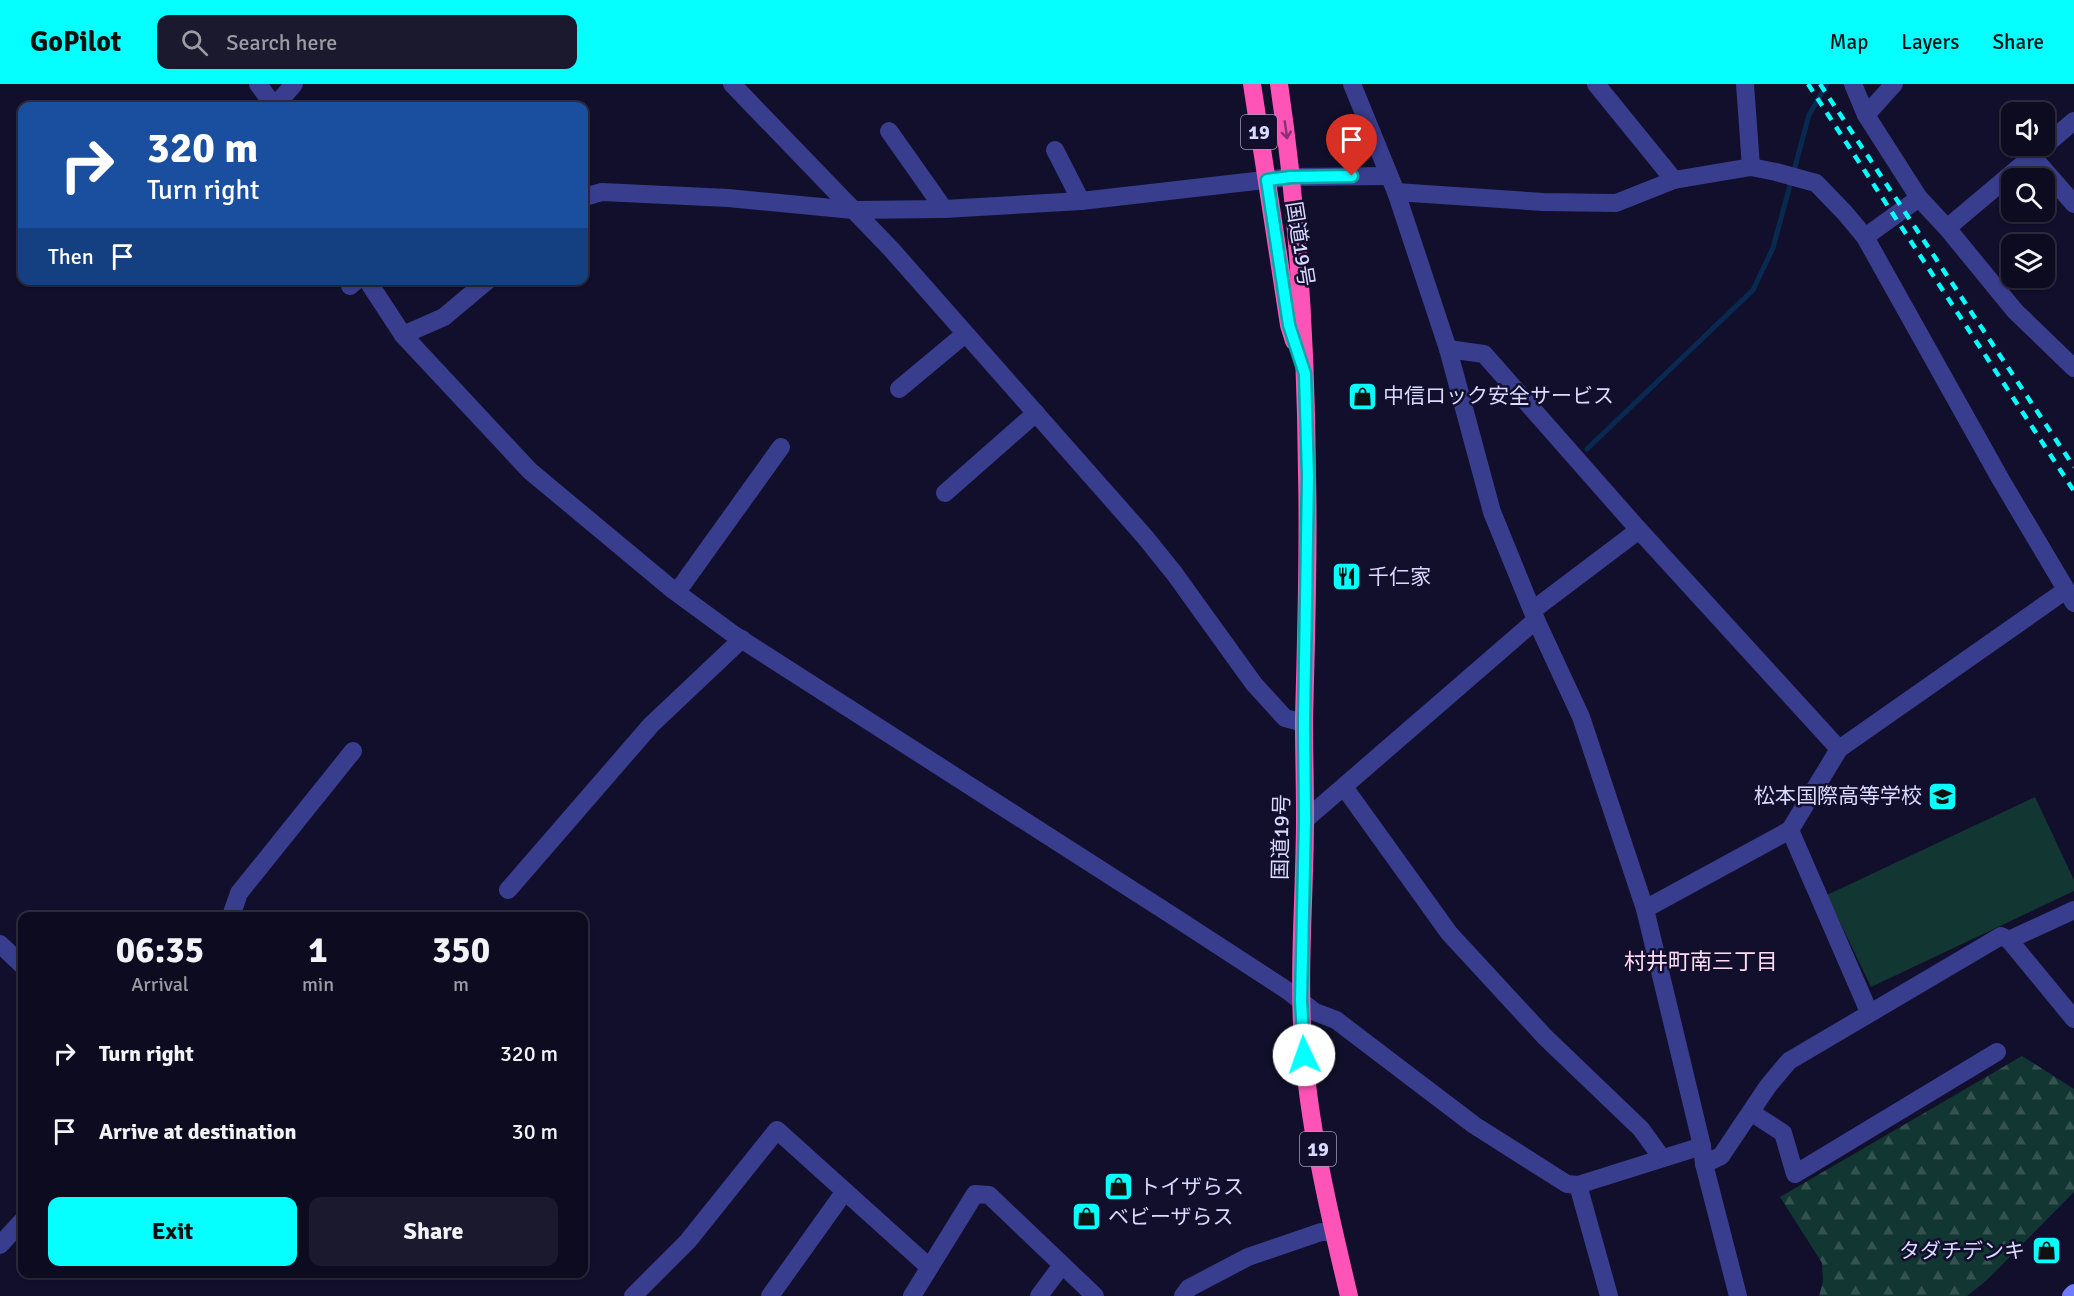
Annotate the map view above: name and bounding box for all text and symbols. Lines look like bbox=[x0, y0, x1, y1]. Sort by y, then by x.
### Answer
search box bbox=[157, 15, 577, 69]
text: GoPilot bbox=[30, 25, 121, 59]
icon: search bbox=[178, 26, 211, 59]
text: Search here bbox=[226, 29, 337, 56]
text: Map bbox=[1830, 29, 1868, 55]
text: Layers bbox=[1901, 29, 1959, 55]
text: Share bbox=[1992, 29, 2044, 55]
map controls bbox=[2001, 102, 2055, 288]
button: sound bbox=[2001, 102, 2055, 156]
pin bbox=[1326, 114, 1377, 176]
road number: 19 bbox=[1241, 115, 1277, 149]
one-way arrow bbox=[1281, 120, 1292, 140]
text: 320 m bbox=[147, 123, 258, 174]
icon: arrive bbox=[1335, 123, 1368, 156]
icon: right bbox=[48, 126, 126, 204]
button: search bbox=[2001, 168, 2055, 222]
text: Turn right bbox=[147, 174, 260, 207]
street label: 国道19号 bbox=[1280, 200, 1320, 288]
button: layers bbox=[2001, 234, 2055, 288]
icon: arrive bbox=[106, 240, 139, 273]
text: Then bbox=[48, 243, 94, 270]
shop icon: 中信ロック安全サービス bbox=[1346, 380, 1378, 412]
place label: 中信ロック安全サービス bbox=[1383, 383, 1614, 409]
restaurant icon: 千仁家 bbox=[1331, 561, 1363, 593]
place label: 千仁家 bbox=[1368, 564, 1431, 590]
school or university icon: 松本国際高等学校 bbox=[1927, 780, 1959, 812]
place label: 松本国際高等学校 bbox=[1754, 783, 1922, 809]
street label: 国道19号 bbox=[1267, 794, 1295, 880]
text: 06:35 bbox=[116, 928, 204, 973]
text: 1 bbox=[308, 928, 328, 973]
text: 350 bbox=[432, 928, 490, 973]
district label: 村井町南三丁目 bbox=[1624, 948, 1778, 975]
text: Arrival bbox=[131, 972, 189, 997]
text: min bbox=[302, 972, 334, 997]
text: m bbox=[453, 972, 469, 997]
position arrow bbox=[1272, 1023, 1336, 1087]
icon: right bbox=[48, 1037, 81, 1070]
text: Turn right bbox=[99, 1040, 194, 1067]
text: 320 m bbox=[500, 1040, 558, 1067]
icon: arrive bbox=[48, 1115, 81, 1148]
text: Arrive at destination bbox=[99, 1118, 296, 1145]
text: 30 m bbox=[512, 1118, 558, 1145]
road number: 19 bbox=[1300, 1132, 1336, 1166]
shop icon: トイザらス bbox=[1102, 1171, 1134, 1203]
place label: トイザらス bbox=[1139, 1174, 1244, 1200]
button: Exit bbox=[48, 1197, 297, 1266]
button: Share bbox=[309, 1197, 558, 1266]
shop icon: ベビーザらス bbox=[1071, 1201, 1103, 1233]
place label: ベビーザらス bbox=[1108, 1204, 1234, 1230]
shop icon: タダチデンキ bbox=[2030, 1235, 2062, 1267]
place label: タダチデンキ bbox=[1899, 1238, 2025, 1264]

